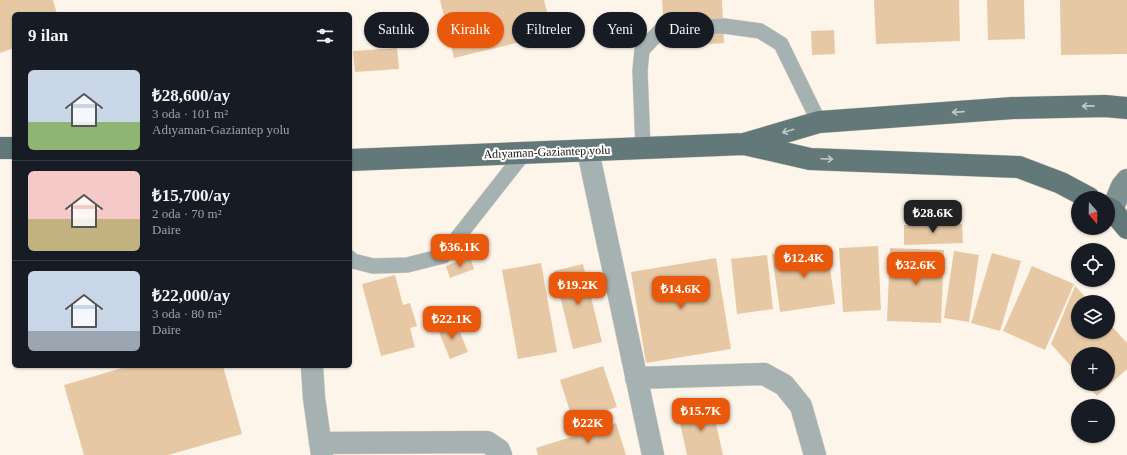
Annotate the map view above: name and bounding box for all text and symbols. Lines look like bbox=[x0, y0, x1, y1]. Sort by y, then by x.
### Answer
chip: Satılık bbox=[364, 12, 429, 48]
chip: Kiralık bbox=[437, 12, 504, 48]
chip: Filtreler bbox=[512, 12, 585, 48]
chip: Yeni bbox=[593, 12, 647, 48]
chip: Daire bbox=[655, 12, 714, 48]
icon: filters bbox=[314, 25, 336, 47]
text: 9 ilan bbox=[28, 26, 68, 45]
icon: home bbox=[60, 86, 108, 134]
text: ₺28,600/ay bbox=[152, 86, 230, 105]
one-way arrow bbox=[1082, 102, 1095, 110]
text: 3 oda · 101 m² bbox=[152, 106, 228, 121]
one-way arrow bbox=[952, 108, 965, 115]
text: Adıyaman-Gaziantep yolu bbox=[152, 122, 290, 137]
one-way arrow bbox=[782, 128, 795, 135]
street label: Adıyaman-Gaziantep yolu bbox=[483, 143, 611, 161]
one-way arrow bbox=[820, 156, 833, 163]
text: ₺15,700/ay bbox=[152, 186, 230, 205]
icon: home bbox=[60, 187, 108, 235]
north arrow bbox=[1071, 191, 1115, 235]
map controls bbox=[1071, 191, 1115, 443]
pin: ₺28.6K bbox=[900, 200, 966, 234]
text: ₺28.6K bbox=[913, 205, 953, 220]
text: 2 oda · 70 m² bbox=[152, 206, 222, 221]
text: Daire bbox=[152, 222, 181, 237]
pin: ₺36.1K bbox=[427, 234, 493, 268]
text: ₺36.1K bbox=[440, 239, 480, 254]
button: locate bbox=[1071, 243, 1115, 287]
pin: ₺12.4K bbox=[771, 245, 837, 279]
text: ₺12.4K bbox=[784, 250, 824, 265]
pin: ₺32.6K bbox=[883, 252, 949, 286]
text: ₺32.6K bbox=[896, 257, 936, 272]
pin: ₺19.2K bbox=[545, 272, 611, 306]
pin: ₺14.6K bbox=[648, 276, 714, 310]
text: ₺19.2K bbox=[558, 277, 598, 292]
text: ₺14.6K bbox=[661, 281, 701, 296]
text: ₺22,000/ay bbox=[152, 286, 230, 305]
icon: home bbox=[60, 287, 108, 335]
button: layers bbox=[1071, 295, 1115, 339]
text: 3 oda · 80 m² bbox=[152, 306, 222, 321]
pin: ₺22.1K bbox=[419, 306, 485, 340]
text: ₺22.1K bbox=[432, 311, 472, 326]
text: Daire bbox=[152, 322, 181, 337]
button: + bbox=[1071, 347, 1115, 391]
pin: ₺15.7K bbox=[668, 398, 734, 432]
button: − bbox=[1071, 399, 1115, 443]
text: ₺15.7K bbox=[681, 403, 721, 418]
pin: ₺22K bbox=[564, 410, 612, 444]
text: ₺22K bbox=[573, 415, 603, 430]

